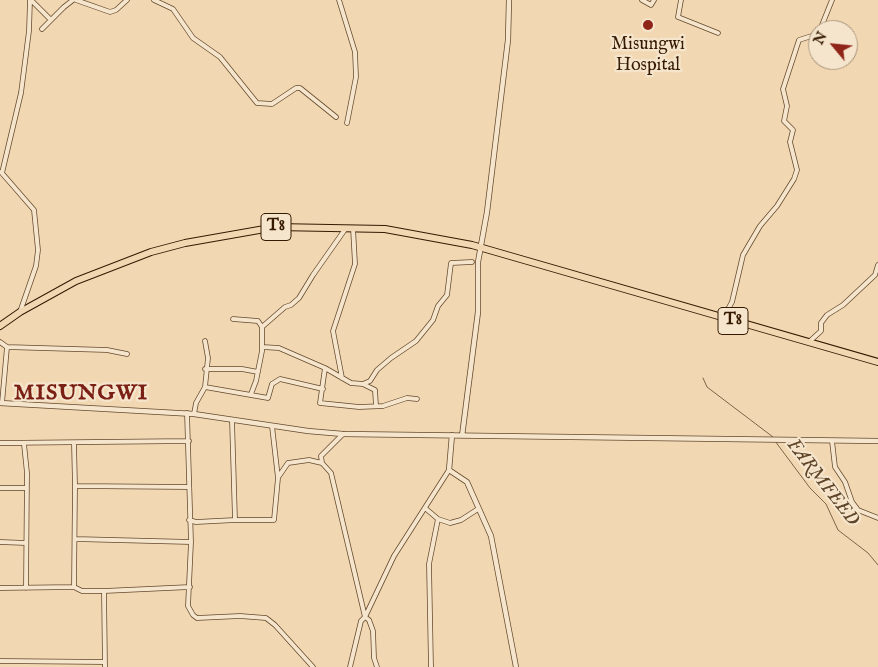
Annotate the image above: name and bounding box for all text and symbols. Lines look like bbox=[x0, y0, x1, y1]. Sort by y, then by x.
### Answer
marker: Misungwi Hospital bbox=[641, 18, 655, 32]
north arrow bbox=[808, 20, 858, 70]
text: N bbox=[810, 29, 831, 48]
place label: Misungwi Hospital bbox=[611, 34, 685, 76]
road number: T8 bbox=[261, 213, 291, 240]
road number: T8 bbox=[718, 308, 748, 334]
district label: MISUNGWI bbox=[13, 381, 149, 407]
water label: FARMFEED bbox=[781, 435, 863, 531]

